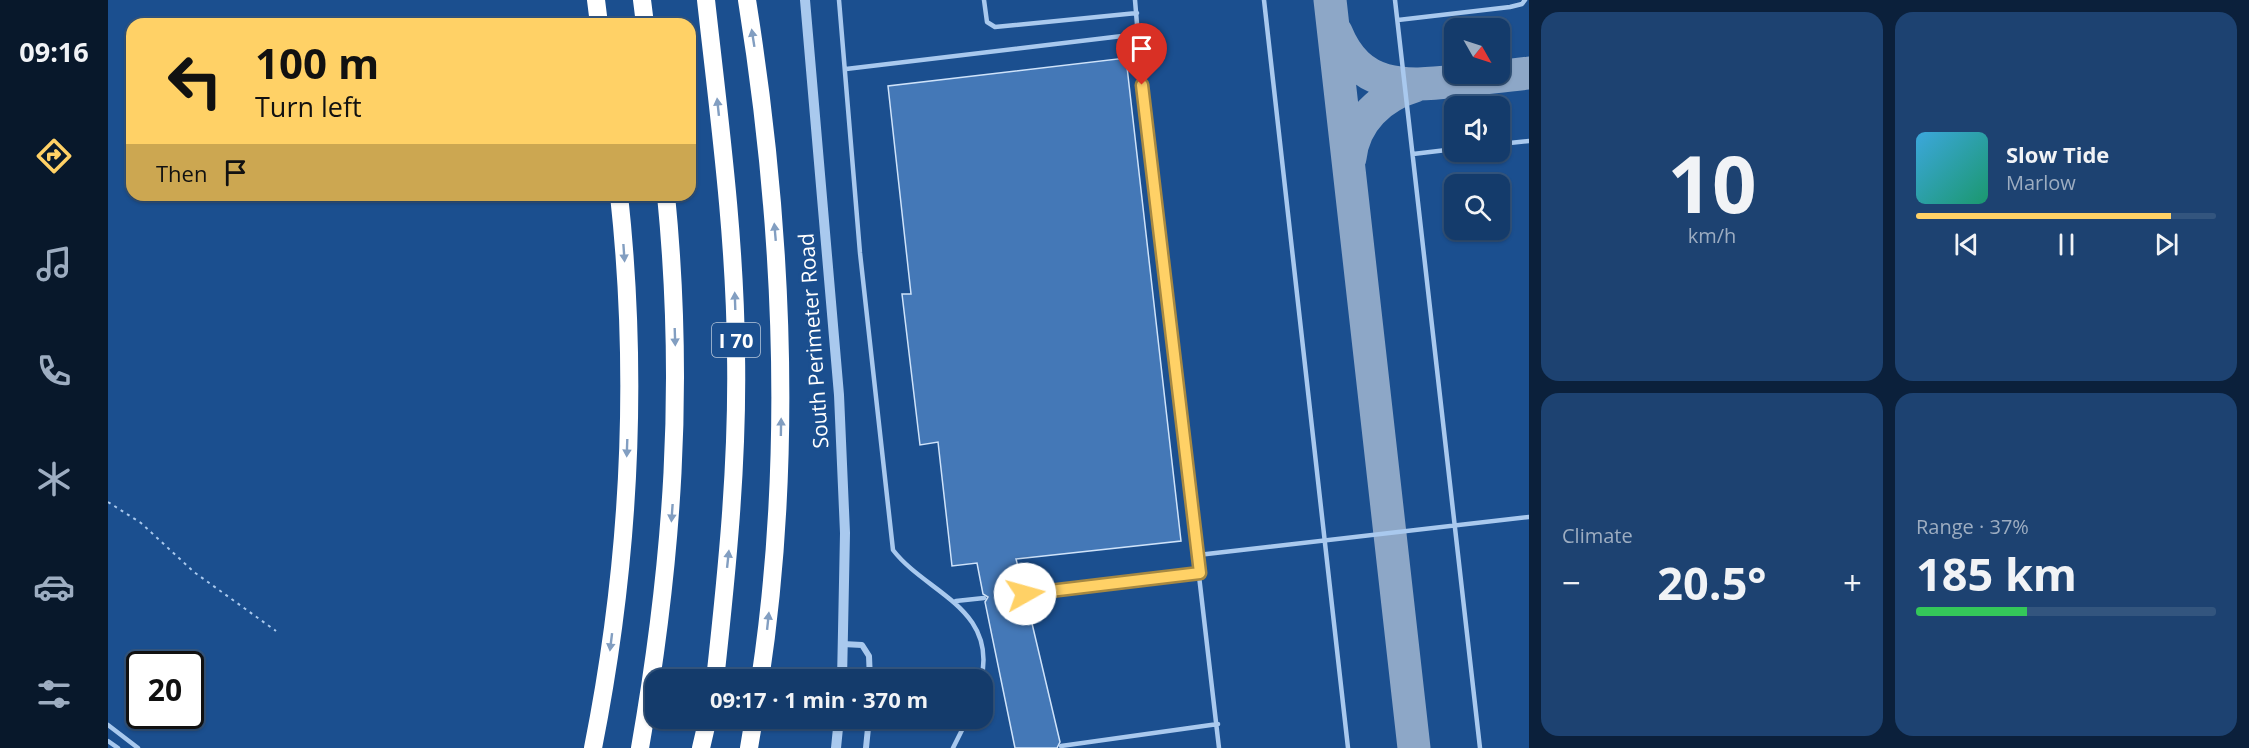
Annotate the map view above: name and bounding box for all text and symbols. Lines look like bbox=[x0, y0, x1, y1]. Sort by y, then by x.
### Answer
north arrow bbox=[1444, 18, 1510, 84]
map controls bbox=[1444, 18, 1510, 240]
pin bbox=[1116, 23, 1167, 85]
one-way arrow bbox=[749, 29, 758, 48]
icon: arrive bbox=[1125, 32, 1158, 65]
text: 09:16 bbox=[19, 33, 89, 70]
text: 100 m bbox=[255, 34, 379, 91]
icon: left bbox=[156, 42, 234, 120]
text: Turn left bbox=[255, 88, 362, 125]
button: sound bbox=[1444, 96, 1510, 162]
one-way arrow bbox=[713, 97, 723, 116]
text: 10 bbox=[1667, 130, 1757, 236]
icon: directions bbox=[33, 135, 75, 177]
text: Slow Tide bbox=[2006, 139, 2109, 169]
icon: arrive bbox=[219, 156, 252, 189]
text: Then bbox=[156, 158, 207, 188]
text: Marlow bbox=[2006, 169, 2076, 196]
button: search bbox=[1444, 174, 1510, 240]
text: km/h bbox=[1688, 222, 1736, 249]
one-way arrow bbox=[770, 223, 779, 242]
icon: previous bbox=[1950, 228, 1983, 261]
icon: pause bbox=[2050, 228, 2083, 261]
icon: next bbox=[2150, 228, 2183, 261]
street label: South Perimeter Road bbox=[792, 232, 834, 450]
icon: music bbox=[33, 243, 75, 285]
one-way arrow bbox=[619, 244, 628, 263]
one-way arrow bbox=[730, 292, 739, 311]
road number: I 70 bbox=[712, 323, 760, 357]
one-way arrow bbox=[670, 328, 679, 347]
icon: phone bbox=[33, 350, 75, 392]
one-way arrow bbox=[776, 417, 786, 436]
one-way arrow bbox=[623, 439, 632, 458]
icon: climate bbox=[33, 458, 75, 500]
one-way arrow bbox=[667, 504, 676, 523]
text: Range · 37% bbox=[1916, 513, 2029, 540]
text: Climate bbox=[1562, 522, 1633, 549]
text: 185 km bbox=[1916, 543, 2077, 604]
one-way arrow bbox=[724, 549, 733, 568]
text: 20.5° bbox=[1657, 552, 1767, 613]
text: − bbox=[1562, 560, 1581, 605]
text: + bbox=[1843, 560, 1862, 605]
position arrow bbox=[993, 562, 1057, 626]
icon: car bbox=[33, 566, 75, 608]
one-way arrow bbox=[763, 612, 773, 631]
one-way arrow bbox=[606, 633, 616, 652]
speed limit sign: 20 bbox=[126, 651, 204, 729]
icon: filters bbox=[33, 673, 75, 715]
text: 09:17 · 1 min · 370 m bbox=[710, 684, 928, 714]

